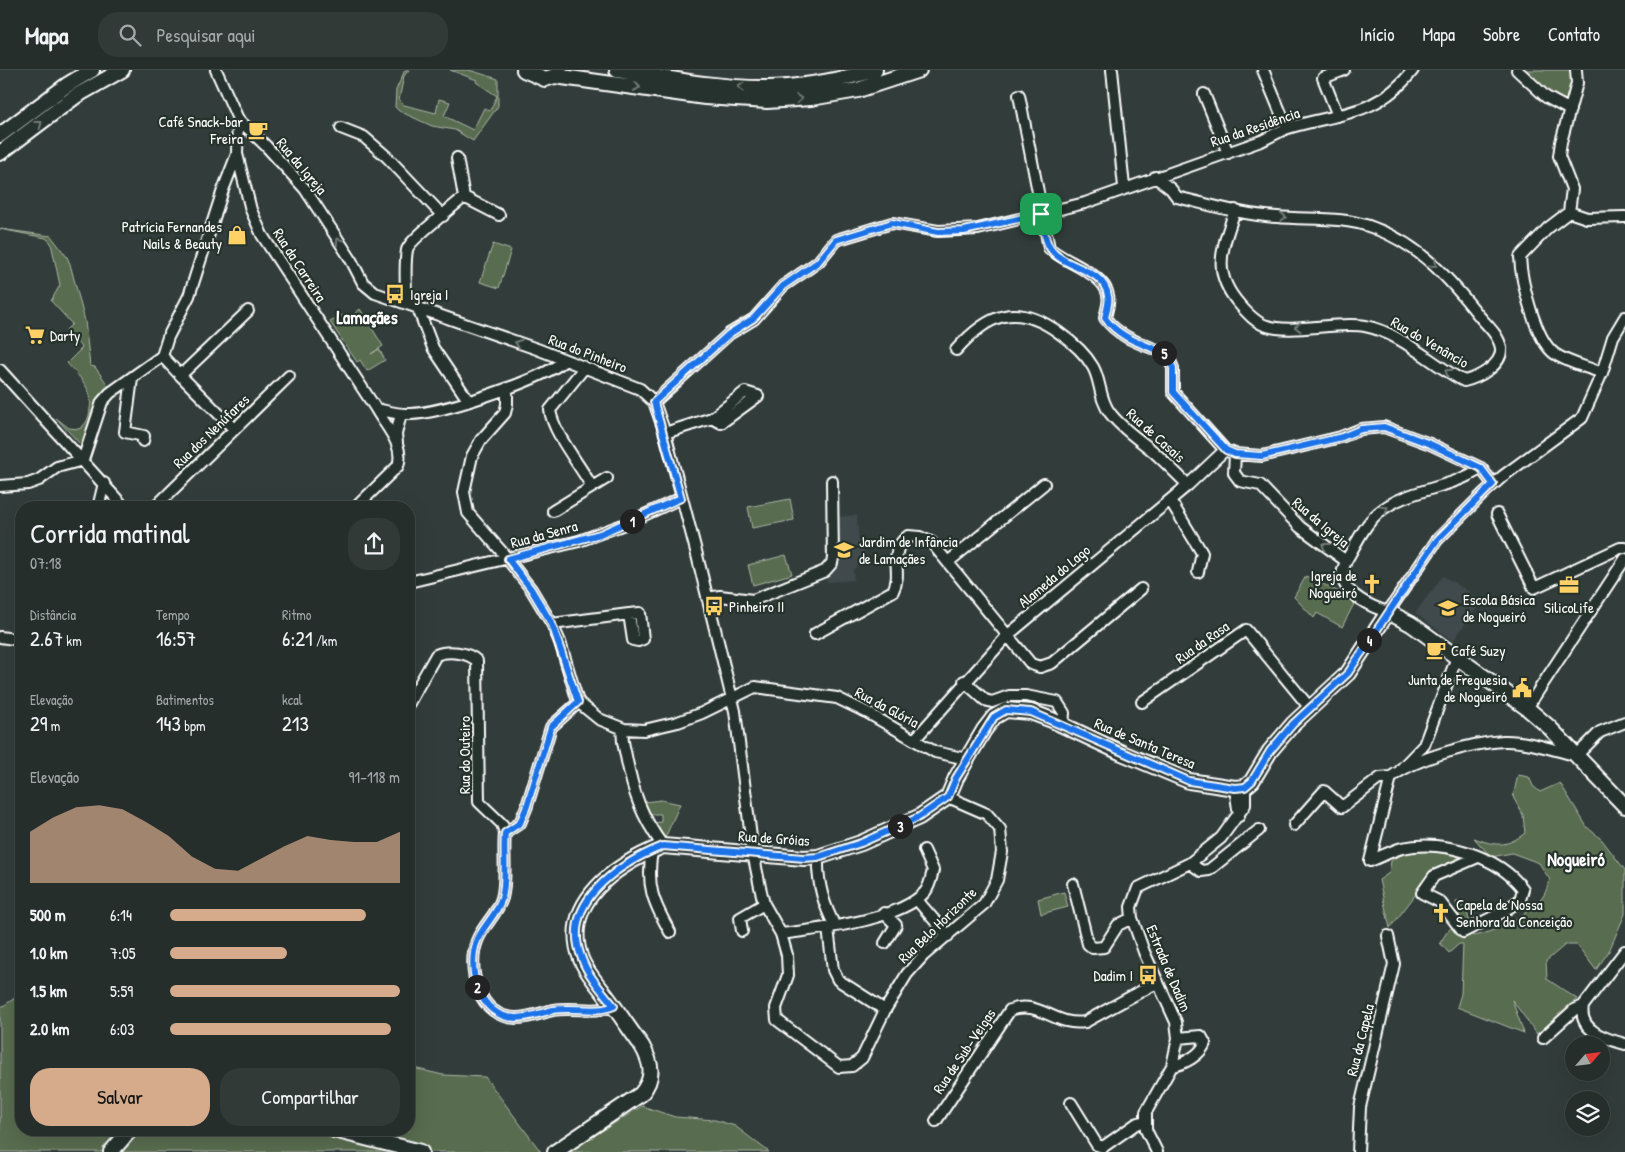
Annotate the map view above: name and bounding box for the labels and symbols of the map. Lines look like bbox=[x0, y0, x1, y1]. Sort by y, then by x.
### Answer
one-way arrow bbox=[633, 81, 642, 91]
one-way arrow bbox=[737, 81, 745, 92]
one-way arrow bbox=[795, 94, 803, 105]
street label: Rua da Residência bbox=[1208, 102, 1302, 152]
place label: Café Snack-bar Freira bbox=[159, 111, 243, 149]
cafe icon: Café Snack-bar Freira bbox=[247, 119, 269, 141]
one-way arrow bbox=[33, 121, 43, 130]
street label: Rua da Igreja bbox=[272, 133, 332, 199]
pin bbox=[1020, 193, 1062, 235]
one-way arrow bbox=[1280, 212, 1288, 223]
place label: Patrícia Fernandes Nails & Beauty bbox=[122, 216, 222, 254]
shop icon: Patrícia Fernandes Nails & Beauty bbox=[226, 224, 248, 246]
street label: Rua da Carreira bbox=[268, 224, 332, 306]
one-way arrow bbox=[336, 237, 345, 247]
one-way arrow bbox=[1428, 259, 1437, 267]
bus stop icon: Igreja I bbox=[384, 283, 406, 305]
place label: Igreja I bbox=[410, 284, 448, 305]
district label: Lamaçães bbox=[336, 305, 398, 330]
street label: Rua do Venâncio bbox=[1387, 311, 1473, 373]
one-way arrow bbox=[1293, 322, 1301, 332]
supermarket icon: Darty bbox=[24, 324, 46, 346]
place label: Darty bbox=[50, 325, 80, 346]
street label: Rua do Pinheiro bbox=[546, 328, 630, 378]
one-way arrow bbox=[515, 339, 523, 349]
pin: 5 bbox=[1152, 340, 1176, 366]
one-way arrow bbox=[1444, 368, 1453, 378]
street label: Rua dos Nenúfares bbox=[168, 389, 254, 473]
street label: Rua de Casais bbox=[1122, 403, 1190, 467]
street label: Rua da Igreja bbox=[1288, 492, 1354, 552]
one-way arrow bbox=[1379, 506, 1389, 515]
pin: 1 bbox=[620, 508, 644, 534]
street label: Rua da Senra bbox=[508, 515, 580, 553]
place label: Jardim de Infância de Lamaçães bbox=[859, 531, 958, 569]
school or university icon: Jardim de Infância de Lamaçães bbox=[833, 539, 855, 561]
street label: Alameda do Lago bbox=[1014, 540, 1094, 612]
one-way arrow bbox=[1322, 544, 1331, 552]
place label: Igreja de Nogueiró bbox=[1309, 565, 1357, 603]
church icon: Igreja de Nogueiró bbox=[1361, 573, 1383, 595]
office icon: SilicoLife bbox=[1558, 574, 1580, 596]
place label: Escola Básica de Nogueiró bbox=[1463, 589, 1535, 627]
bus stop icon: Pinheiro II bbox=[703, 595, 725, 617]
place label: Pinheiro II bbox=[729, 596, 784, 617]
school or university icon: Escola Básica de Nogueiró bbox=[1437, 597, 1459, 619]
place label: SilicoLife bbox=[1544, 597, 1594, 618]
street label: Rua da Rasa bbox=[1171, 616, 1233, 668]
pin: 4 bbox=[1356, 628, 1382, 652]
cafe icon: Café Suzy bbox=[1425, 639, 1447, 661]
place label: Café Suzy bbox=[1451, 640, 1506, 661]
place label: Junta de Freguesia de Nogueiró bbox=[1408, 669, 1507, 707]
public building icon: Junta de Freguesia de Nogueiró bbox=[1511, 677, 1533, 699]
street label: Rua da Glória bbox=[851, 681, 923, 733]
street label: Rua de Santa Teresa bbox=[1091, 712, 1199, 774]
street label: Rua do Outeiro bbox=[454, 716, 475, 794]
pin: 3 bbox=[888, 814, 912, 838]
street label: Rua de Gróias bbox=[738, 825, 811, 851]
district label: Nogueiró bbox=[1547, 847, 1605, 873]
street label: Rua Belo Horizonte bbox=[893, 882, 981, 968]
place label: Capela de Nossa Senhora da Conceição bbox=[1456, 894, 1572, 932]
church icon: Capela de Nossa Senhora da Conceição bbox=[1430, 902, 1452, 924]
street label: Estrada de Dadim bbox=[1141, 922, 1197, 1014]
bus stop icon: Dadim I bbox=[1137, 964, 1159, 986]
place label: Dadim I bbox=[1094, 965, 1133, 986]
pin: 2 bbox=[464, 974, 490, 1000]
street label: Rua da Capela bbox=[1341, 1002, 1379, 1078]
street label: Rua de Sub-Veigas bbox=[928, 1004, 1000, 1098]
north arrow bbox=[1565, 1036, 1610, 1081]

